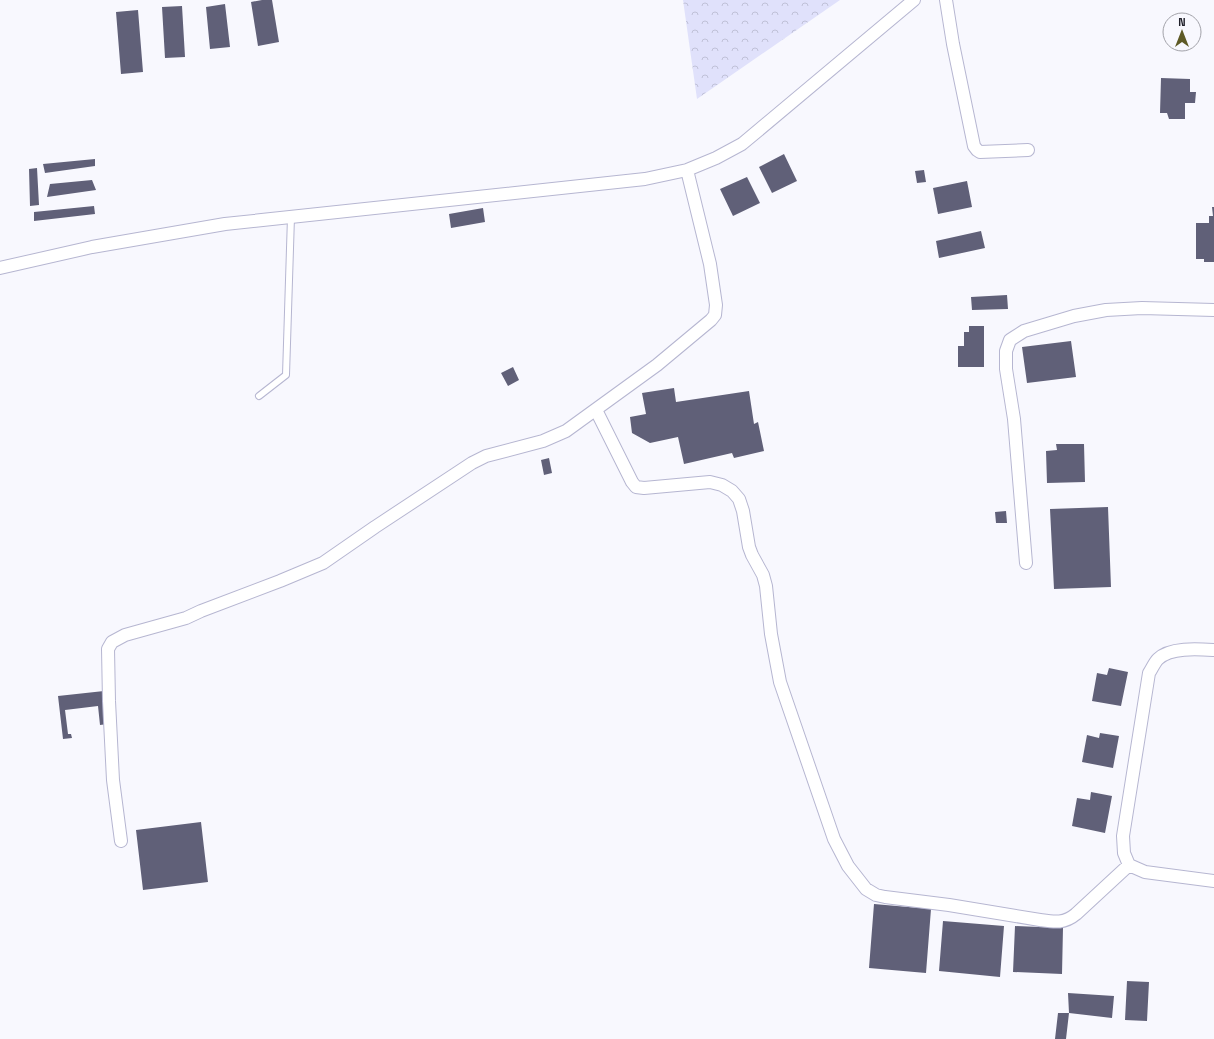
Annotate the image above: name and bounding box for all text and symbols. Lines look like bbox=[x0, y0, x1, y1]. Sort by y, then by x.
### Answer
north arrow bbox=[1162, 12, 1202, 52]
text: N bbox=[1178, 15, 1186, 29]

